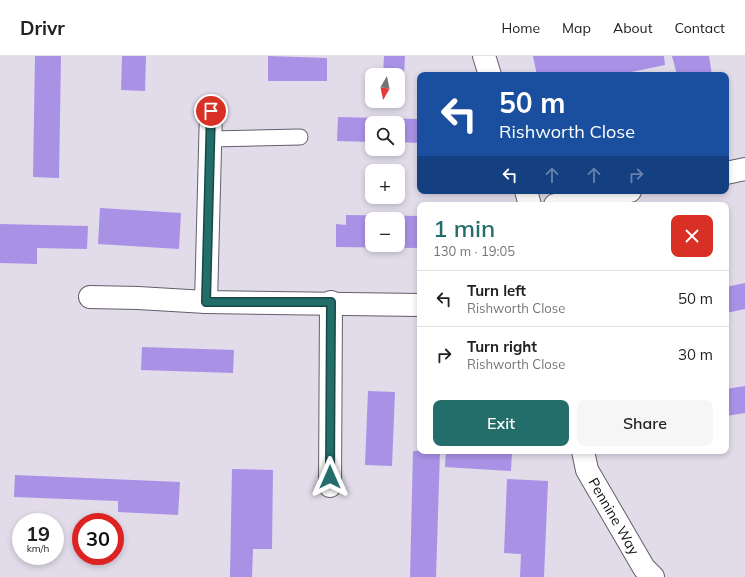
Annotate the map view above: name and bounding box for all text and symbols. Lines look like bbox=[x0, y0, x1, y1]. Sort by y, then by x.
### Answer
text: Drivr bbox=[20, 16, 65, 40]
text: Home bbox=[501, 19, 540, 37]
text: Map bbox=[562, 19, 591, 37]
text: About bbox=[613, 19, 653, 37]
text: Contact bbox=[675, 19, 725, 37]
north arrow bbox=[365, 68, 405, 108]
map controls bbox=[365, 68, 405, 252]
text: 50 m bbox=[499, 85, 565, 120]
icon: left bbox=[433, 88, 485, 140]
pin bbox=[194, 94, 228, 128]
icon: arrive bbox=[200, 100, 222, 122]
button: search bbox=[365, 116, 405, 156]
text: Rishworth Close bbox=[499, 120, 635, 143]
button: + bbox=[365, 164, 405, 204]
icon: left bbox=[499, 164, 521, 186]
icon: ahead bbox=[541, 164, 563, 186]
icon: ahead bbox=[583, 164, 605, 186]
icon: right bbox=[625, 164, 647, 186]
button: − bbox=[365, 212, 405, 252]
text: 1 min bbox=[433, 213, 495, 243]
button: close bbox=[671, 215, 713, 257]
text: 130 m · 19:05 bbox=[433, 243, 515, 259]
text: Turn left bbox=[467, 281, 526, 300]
icon: left bbox=[433, 288, 455, 310]
text: 50 m bbox=[678, 289, 713, 308]
text: Rishworth Close bbox=[467, 300, 565, 316]
text: Turn right bbox=[467, 337, 537, 356]
icon: right bbox=[433, 344, 455, 366]
text: 30 m bbox=[678, 345, 713, 364]
text: Rishworth Close bbox=[467, 356, 565, 372]
button: Exit bbox=[433, 400, 569, 446]
button: Share bbox=[577, 400, 713, 446]
position arrow bbox=[309, 456, 351, 498]
street label: Pennine Way bbox=[584, 475, 644, 559]
speed limit sign: 30 bbox=[72, 513, 124, 565]
text: 19 bbox=[26, 521, 50, 546]
text: km/h bbox=[27, 542, 49, 555]

